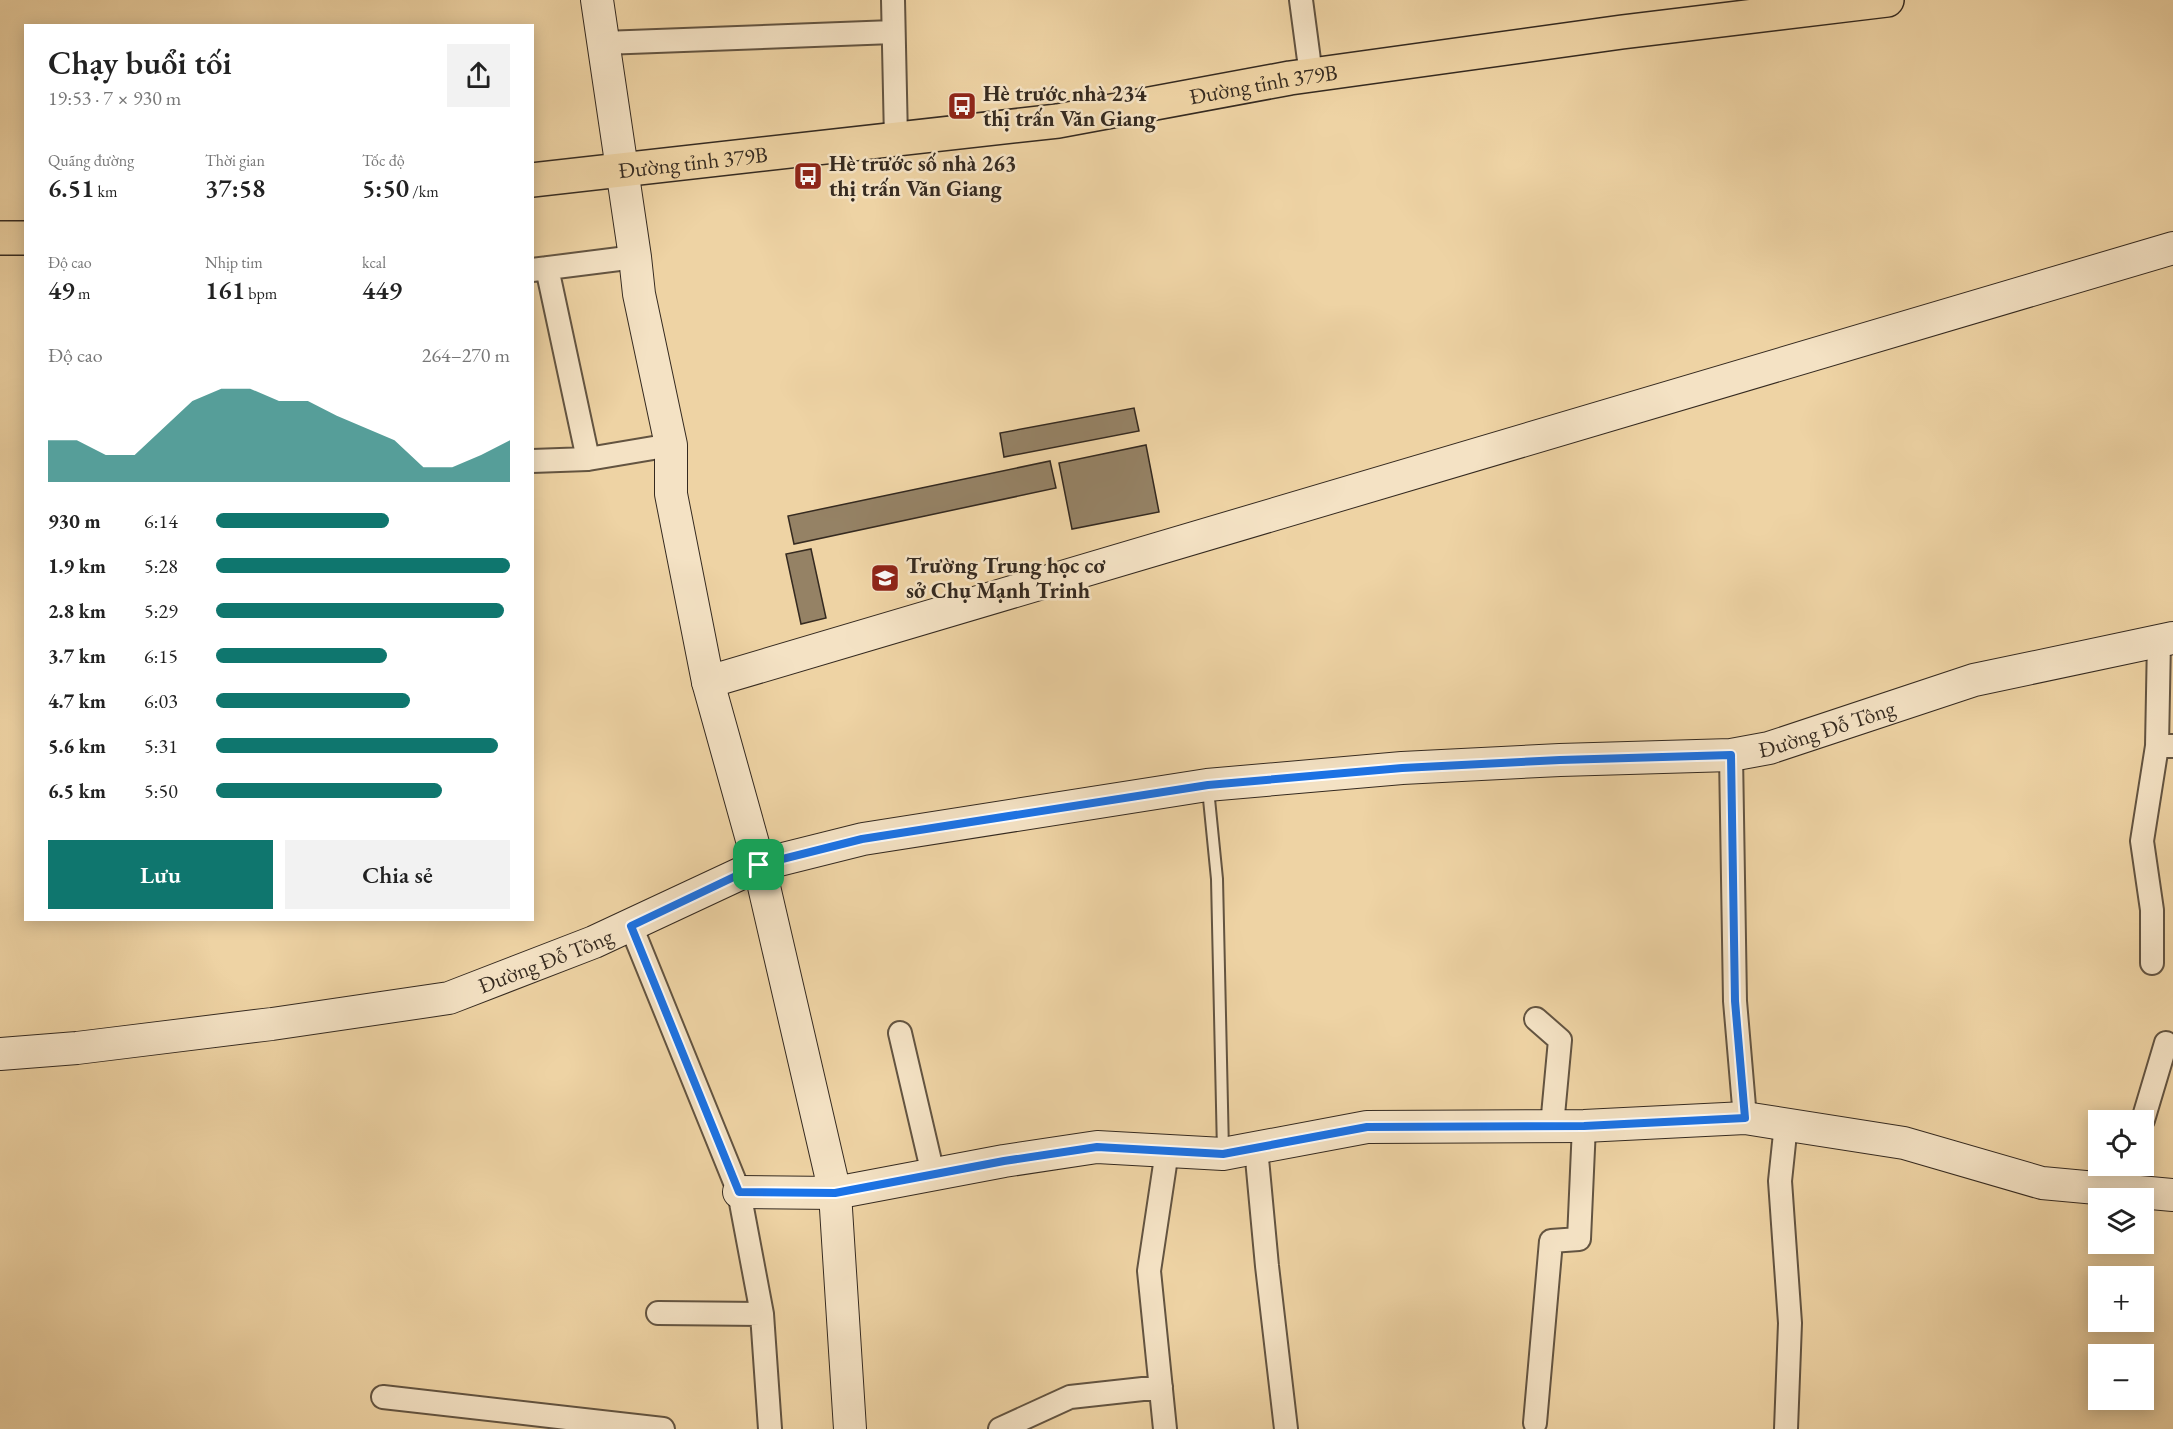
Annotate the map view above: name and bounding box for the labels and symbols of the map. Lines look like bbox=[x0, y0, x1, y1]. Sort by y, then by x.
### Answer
street label: Đường tỉnh 379B bbox=[1187, 58, 1339, 111]
place label: Hè trước nhà 234 thị trấn Văn Giang bbox=[983, 79, 1157, 133]
bus stop icon: Hè trước nhà 234 thị trấn Văn Giang bbox=[946, 90, 978, 122]
street label: Đường tỉnh 379B bbox=[617, 140, 769, 185]
place label: Hè trước số nhà 263 thị trấn Văn Giang bbox=[829, 149, 1017, 203]
bus stop icon: Hè trước số nhà 263 thị trấn Văn Giang bbox=[792, 160, 824, 192]
place label: Trường Trung học cơ sở Chụ Mạnh Trinh bbox=[906, 551, 1105, 605]
school or university icon: Trường Trung học cơ sở Chụ Mạnh Trinh bbox=[869, 562, 901, 594]
street label: Đường Đỗ Tông bbox=[1756, 693, 1899, 765]
pin bbox=[733, 839, 784, 890]
street label: Đường Đỗ Tông bbox=[474, 921, 618, 1000]

